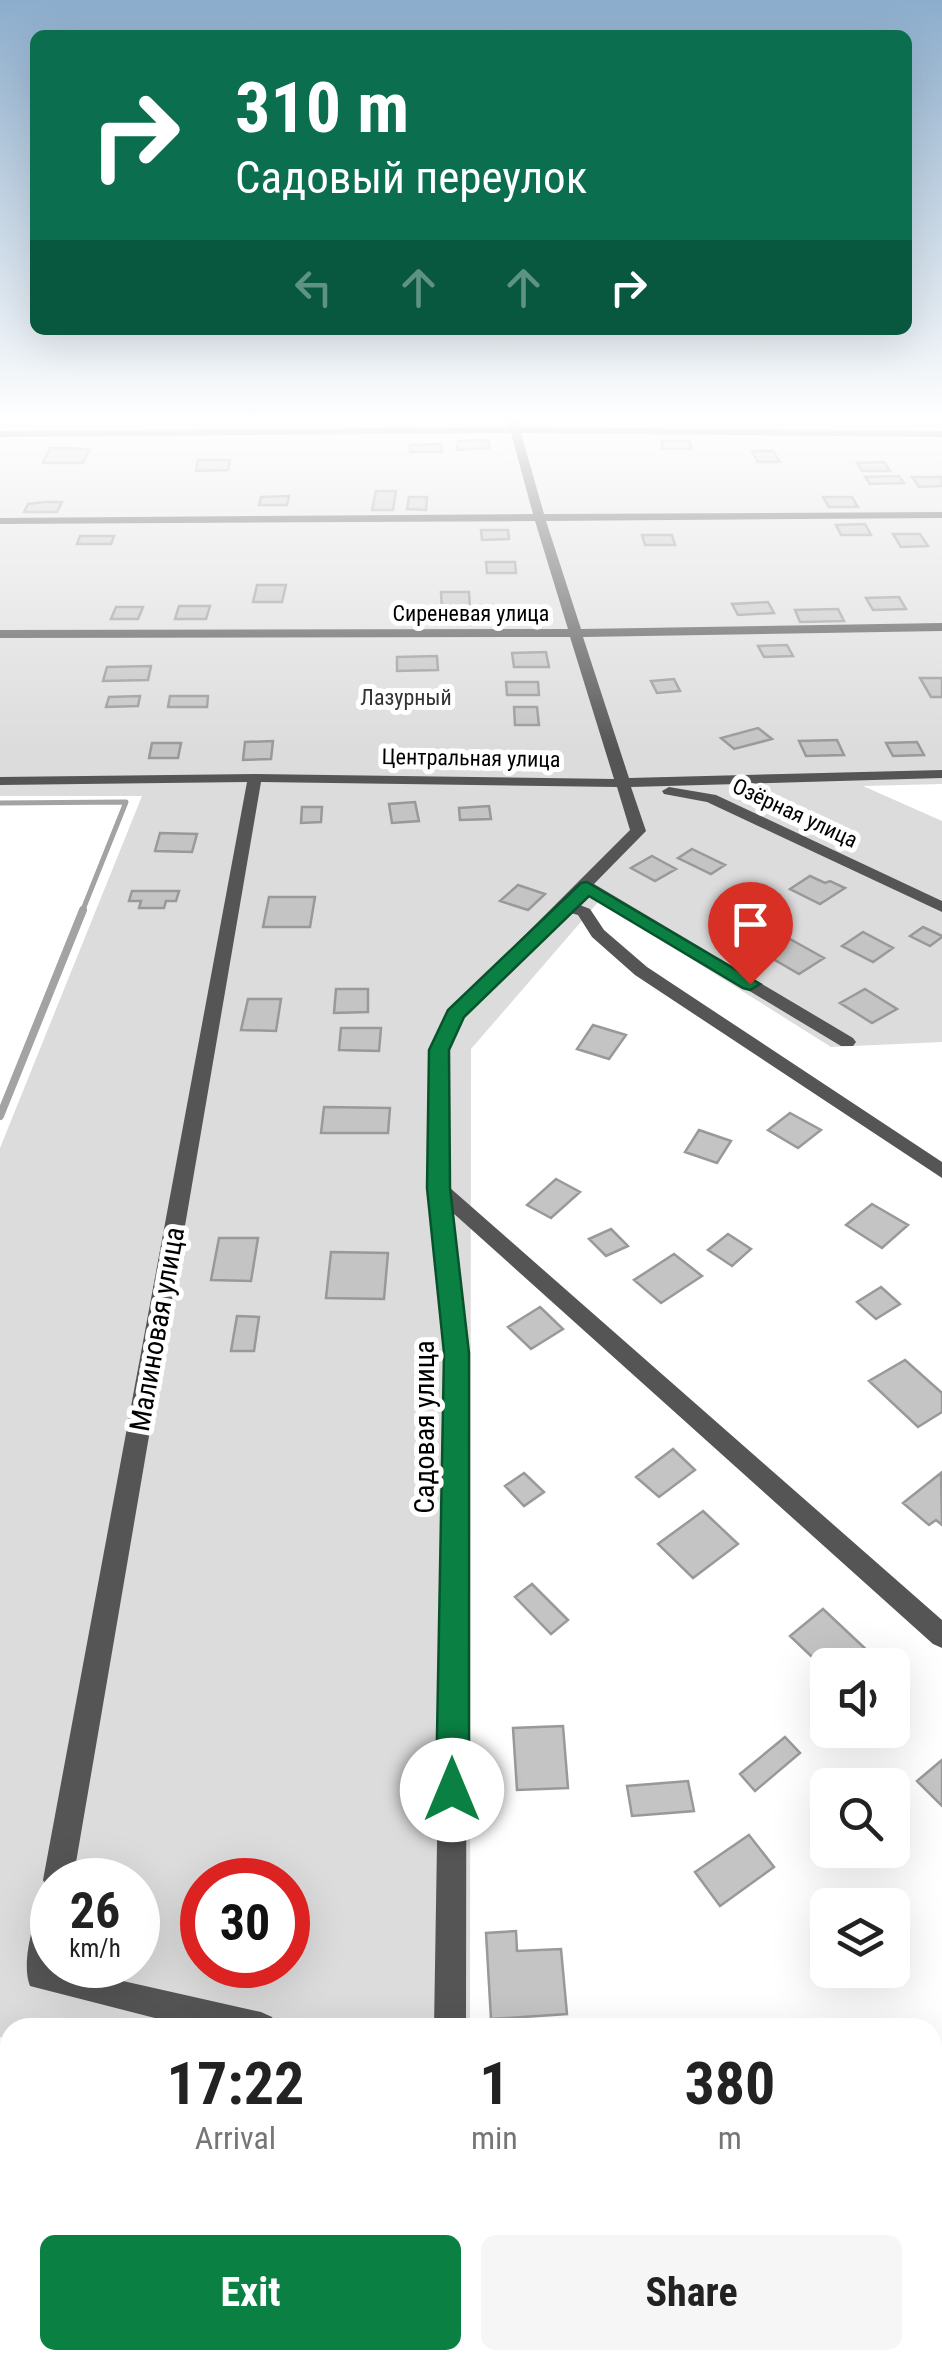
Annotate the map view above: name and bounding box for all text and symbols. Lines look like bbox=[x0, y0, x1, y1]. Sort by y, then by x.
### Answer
text: 310 m bbox=[235, 67, 409, 149]
icon: right bbox=[70, 70, 200, 200]
text: Садовый переулок bbox=[235, 151, 587, 204]
icon: left bbox=[286, 260, 341, 315]
icon: ahead bbox=[391, 260, 446, 315]
icon: ahead bbox=[496, 260, 551, 315]
icon: right bbox=[601, 260, 656, 315]
street label: Сиреневая улица bbox=[393, 601, 549, 626]
park label: Лазурный bbox=[360, 685, 452, 710]
street label: Центральная улица bbox=[381, 744, 561, 772]
street label: Озёрная улица bbox=[729, 773, 861, 853]
pin bbox=[708, 882, 793, 985]
icon: arrive bbox=[723, 897, 778, 952]
street label: Малиновая улица bbox=[123, 1224, 191, 1434]
street label: Садовая улица bbox=[408, 1340, 441, 1514]
map controls bbox=[810, 1648, 910, 1988]
button: sound bbox=[810, 1648, 910, 1748]
position arrow bbox=[400, 1738, 504, 1842]
button: search bbox=[810, 1768, 910, 1868]
speed limit sign: 30 bbox=[180, 1858, 310, 1988]
text: 26 bbox=[70, 1882, 120, 1940]
button: layers bbox=[810, 1888, 910, 1988]
text: km/h bbox=[69, 1934, 121, 1963]
text: 17:22 bbox=[167, 2048, 304, 2119]
text: 1 bbox=[479, 2048, 510, 2119]
text: 380 bbox=[684, 2048, 775, 2119]
text: Arrival bbox=[195, 2119, 276, 2157]
text: min bbox=[471, 2119, 518, 2157]
text: m bbox=[718, 2119, 742, 2157]
button: Exit bbox=[40, 2235, 461, 2350]
button: Share bbox=[481, 2235, 902, 2350]

